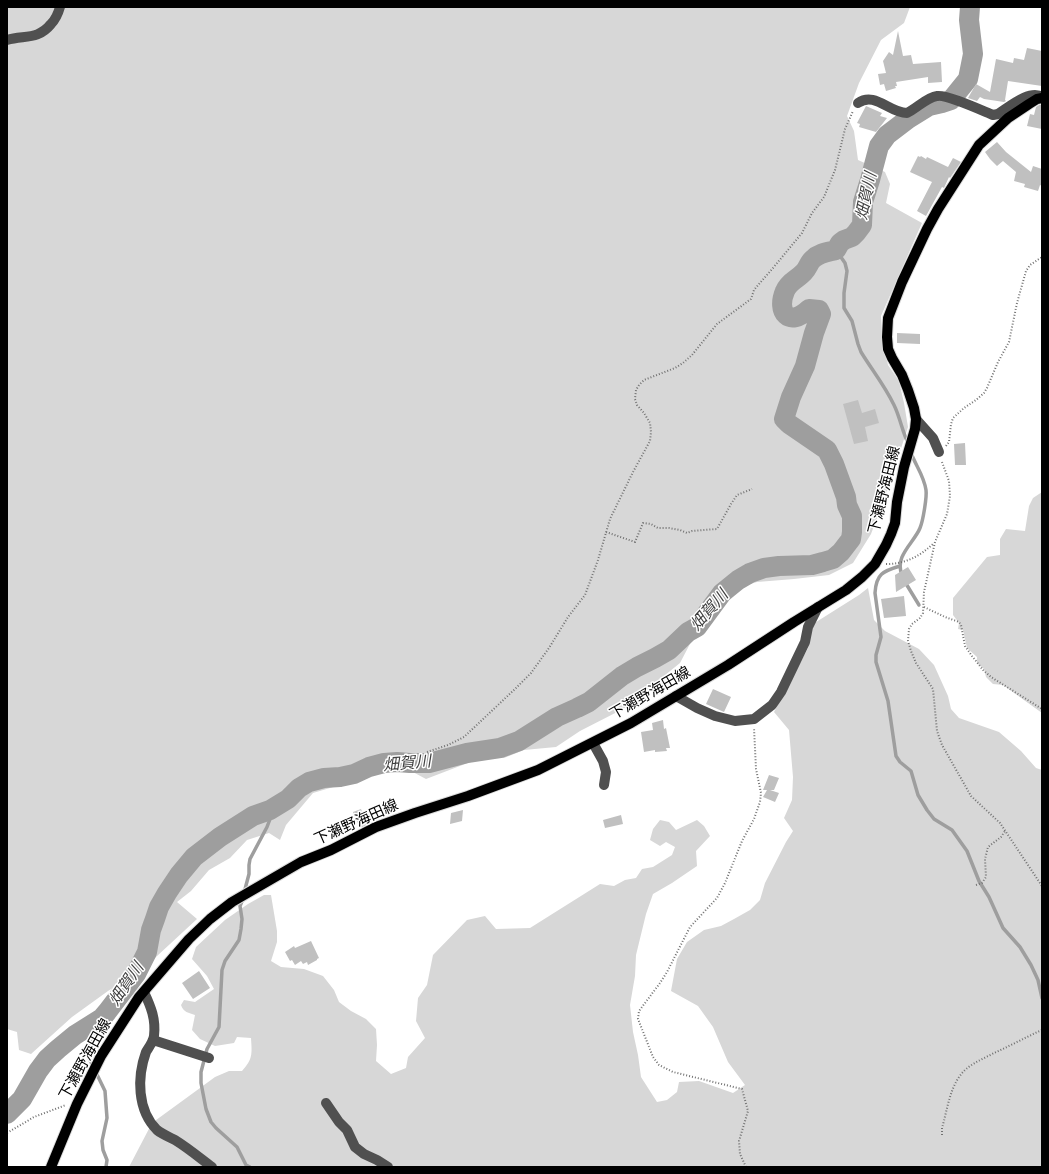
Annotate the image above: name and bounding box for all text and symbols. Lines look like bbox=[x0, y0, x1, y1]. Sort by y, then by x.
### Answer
water label: 畑賀川 bbox=[852, 171, 880, 221]
street label: 下瀬野海田線 bbox=[864, 444, 904, 536]
water label: 畑賀川 bbox=[686, 586, 732, 634]
street label: 下瀬野海田線 bbox=[607, 663, 693, 723]
water label: 畑賀川 bbox=[382, 751, 432, 775]
street label: 下瀬野海田線 bbox=[311, 795, 401, 849]
water label: 畑賀川 bbox=[105, 959, 147, 1009]
street label: 下瀬野海田線 bbox=[55, 1015, 115, 1103]

